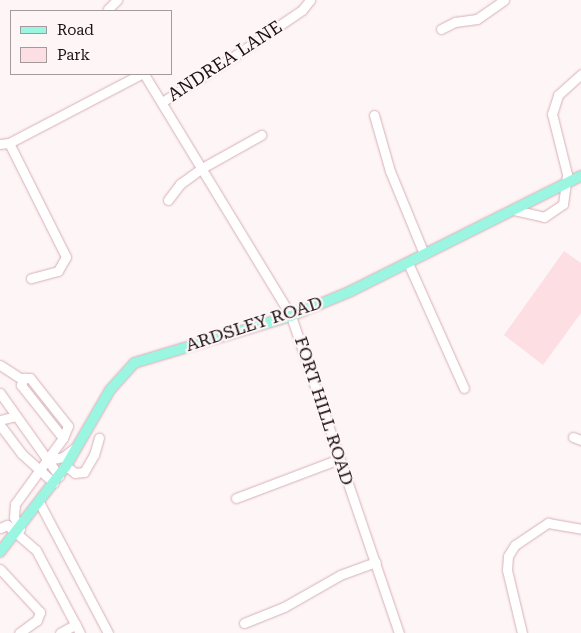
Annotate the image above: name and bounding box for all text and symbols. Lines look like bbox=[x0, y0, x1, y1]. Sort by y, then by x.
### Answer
legend bbox=[10, 10, 172, 75]
street label: ANDREA LANE bbox=[164, 16, 286, 106]
text: Road bbox=[57, 21, 94, 39]
text: Park bbox=[57, 46, 90, 64]
street label: ARDSLEY ROAD bbox=[183, 292, 325, 356]
street label: FORT HILL ROAD bbox=[290, 334, 358, 488]

